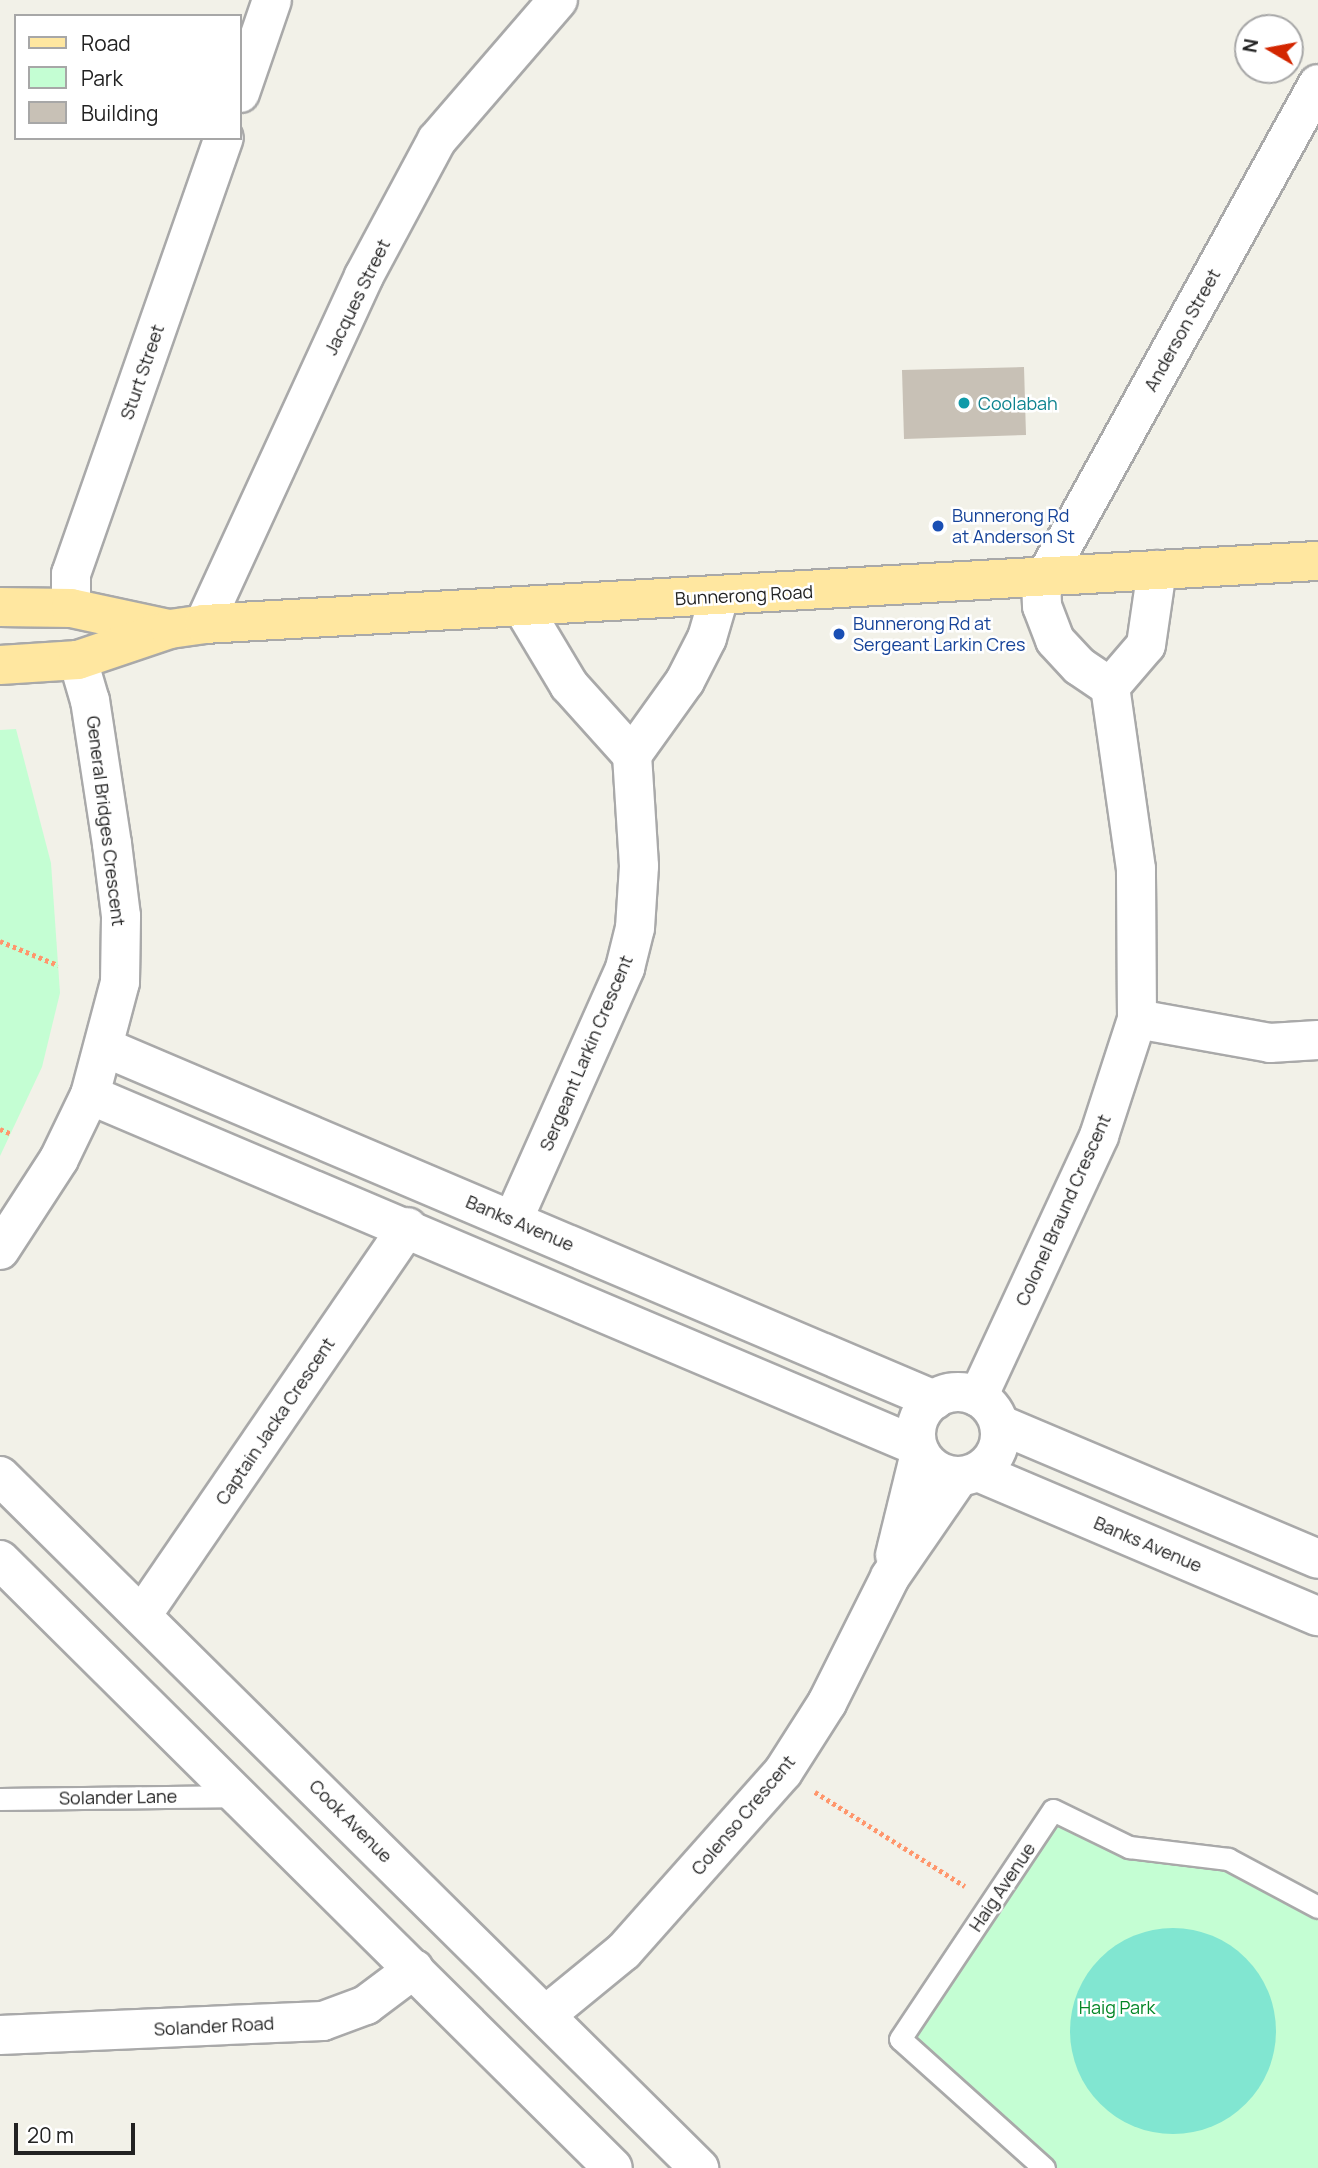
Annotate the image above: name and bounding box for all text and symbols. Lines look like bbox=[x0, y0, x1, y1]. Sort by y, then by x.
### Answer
legend bbox=[14, 14, 242, 140]
north arrow bbox=[1234, 14, 1304, 84]
text: Road bbox=[81, 29, 131, 57]
text: N bbox=[1236, 37, 1264, 55]
text: Park bbox=[81, 64, 123, 92]
text: Building bbox=[81, 99, 158, 127]
street label: Jacques Street bbox=[320, 236, 394, 358]
street label: Anderson Street bbox=[1139, 265, 1225, 395]
street label: Sturt Street bbox=[116, 322, 168, 422]
place label: Coolabah bbox=[978, 392, 1058, 414]
marker: Coolabah bbox=[956, 395, 972, 411]
place label: Bunnerong Rd at Anderson St bbox=[952, 505, 1075, 548]
marker: Bunnerong Rd at Anderson St bbox=[930, 518, 946, 534]
street label: Bunnerong Road bbox=[674, 581, 814, 609]
place label: Bunnerong Rd at Sergeant Larkin Cres bbox=[853, 613, 1026, 656]
marker: Bunnerong Rd at Sergeant Larkin Cres bbox=[831, 626, 847, 642]
street label: General Bridges Crescent bbox=[82, 715, 130, 927]
street label: Sergeant Larkin Crescent bbox=[535, 952, 637, 1154]
street label: Colonel Braund Crescent bbox=[1011, 1111, 1115, 1309]
street label: Banks Avenue bbox=[463, 1191, 577, 1255]
street label: Captain Jacka Crescent bbox=[211, 1333, 339, 1509]
street label: Banks Avenue bbox=[1091, 1512, 1205, 1576]
street label: Colenso Crescent bbox=[687, 1751, 799, 1879]
street label: Cook Avenue bbox=[305, 1775, 397, 1867]
street label: Solander Lane bbox=[59, 1785, 177, 1809]
street label: Haig Avenue bbox=[964, 1839, 1040, 1935]
park label: Haig Park bbox=[1079, 1996, 1155, 2018]
street label: Solander Road bbox=[153, 2012, 275, 2040]
scale bar bbox=[18, 2108, 138, 2152]
text: 20 m bbox=[27, 2121, 74, 2149]

